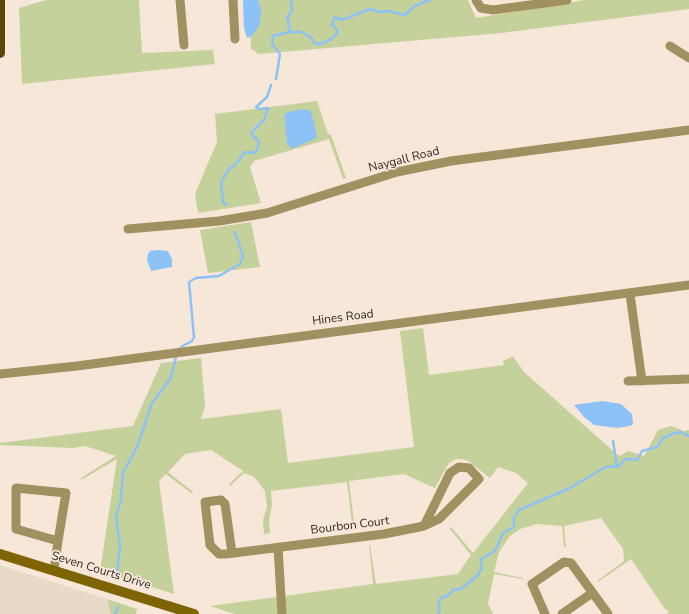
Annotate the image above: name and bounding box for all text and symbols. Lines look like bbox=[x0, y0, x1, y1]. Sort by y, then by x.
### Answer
street label: Naygall Road bbox=[367, 144, 441, 176]
street label: Hines Road bbox=[311, 307, 375, 329]
street label: Bourbon Court bbox=[310, 514, 390, 538]
street label: Seven Courts Drive bbox=[50, 549, 152, 593]

